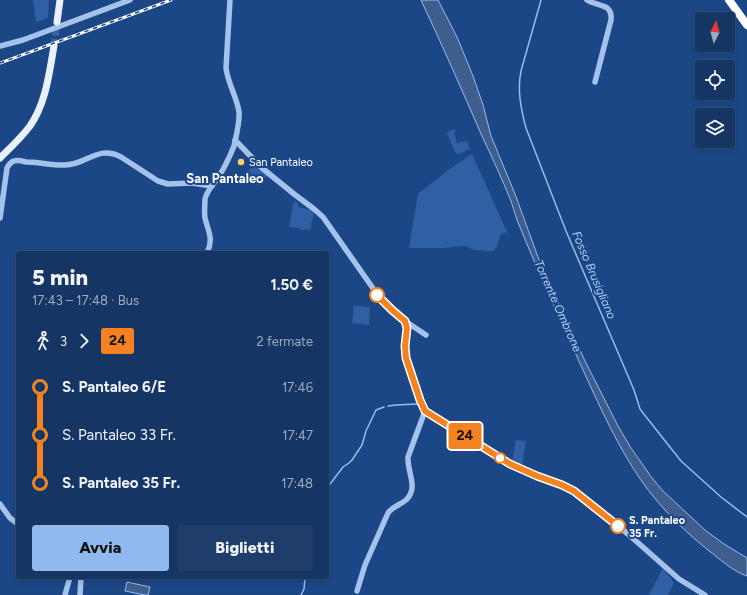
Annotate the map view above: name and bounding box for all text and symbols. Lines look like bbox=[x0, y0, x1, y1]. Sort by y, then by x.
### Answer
north arrow bbox=[695, 12, 735, 52]
map controls bbox=[695, 12, 735, 148]
button: locate bbox=[695, 60, 735, 100]
button: layers bbox=[695, 108, 735, 148]
place label: San Pantaleo bbox=[249, 156, 313, 169]
marker: San Pantaleo bbox=[236, 157, 246, 167]
district label: San Pantaleo bbox=[186, 171, 264, 186]
water label: Fosso Brusigliano bbox=[569, 229, 619, 321]
water label: Torrente Ombrone bbox=[531, 258, 585, 355]
text: 5 min bbox=[32, 264, 88, 291]
text: 1.50 € bbox=[271, 276, 313, 294]
unlabelled marker bbox=[369, 287, 385, 303]
text: 17:43 – 17:48 · Bus bbox=[32, 293, 139, 308]
icon: walk bbox=[32, 330, 54, 352]
icon: forward bbox=[73, 330, 95, 352]
text: 24 bbox=[109, 332, 126, 349]
text: 3 bbox=[60, 334, 67, 349]
text: 2 fermate bbox=[257, 334, 313, 349]
text: S. Pantaleo 6/E bbox=[62, 378, 166, 396]
text: 17:46 bbox=[282, 380, 313, 395]
line badge: 24 bbox=[447, 423, 483, 449]
text: S. Pantaleo 33 Fr. bbox=[62, 426, 176, 444]
text: 24 bbox=[457, 427, 473, 444]
text: 17:47 bbox=[282, 428, 313, 443]
unlabelled marker bbox=[494, 452, 506, 464]
text: S. Pantaleo 35 Fr. bbox=[62, 474, 180, 492]
text: 17:48 bbox=[281, 476, 313, 491]
place label: S. Pantaleo 35 Fr. bbox=[629, 514, 686, 540]
marker: S. Pantaleo 35 Fr. bbox=[610, 518, 626, 534]
button: Avvia bbox=[32, 525, 169, 571]
button: Biglietti bbox=[177, 525, 313, 571]

